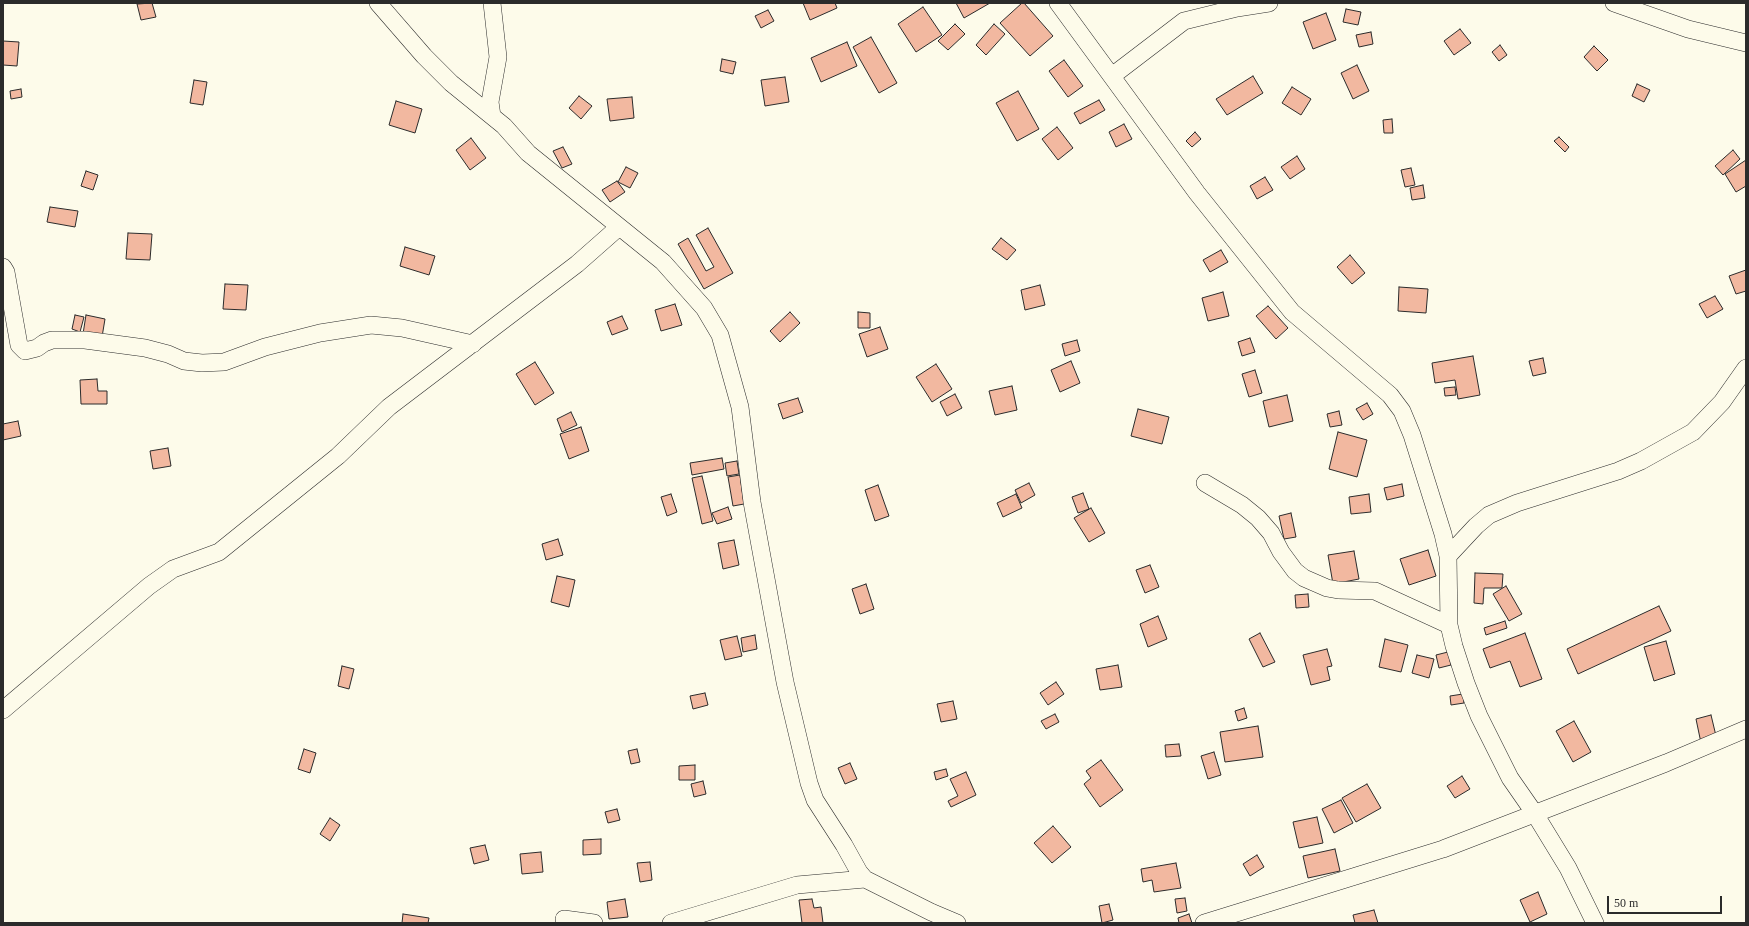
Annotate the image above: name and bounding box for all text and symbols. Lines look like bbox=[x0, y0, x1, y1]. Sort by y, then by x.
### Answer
scale bar bbox=[1609, 888, 1724, 914]
text: 50 m bbox=[1614, 896, 1638, 910]

